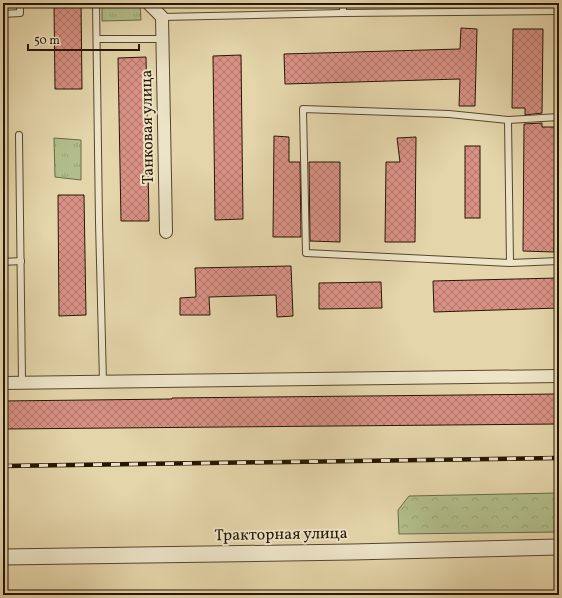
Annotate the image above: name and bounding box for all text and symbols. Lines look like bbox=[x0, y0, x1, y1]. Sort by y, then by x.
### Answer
scale bar bbox=[28, 26, 139, 52]
text: 50 m bbox=[34, 33, 60, 49]
street label: Танковая улица bbox=[136, 69, 160, 184]
street label: Тракторная улица bbox=[214, 523, 348, 547]

